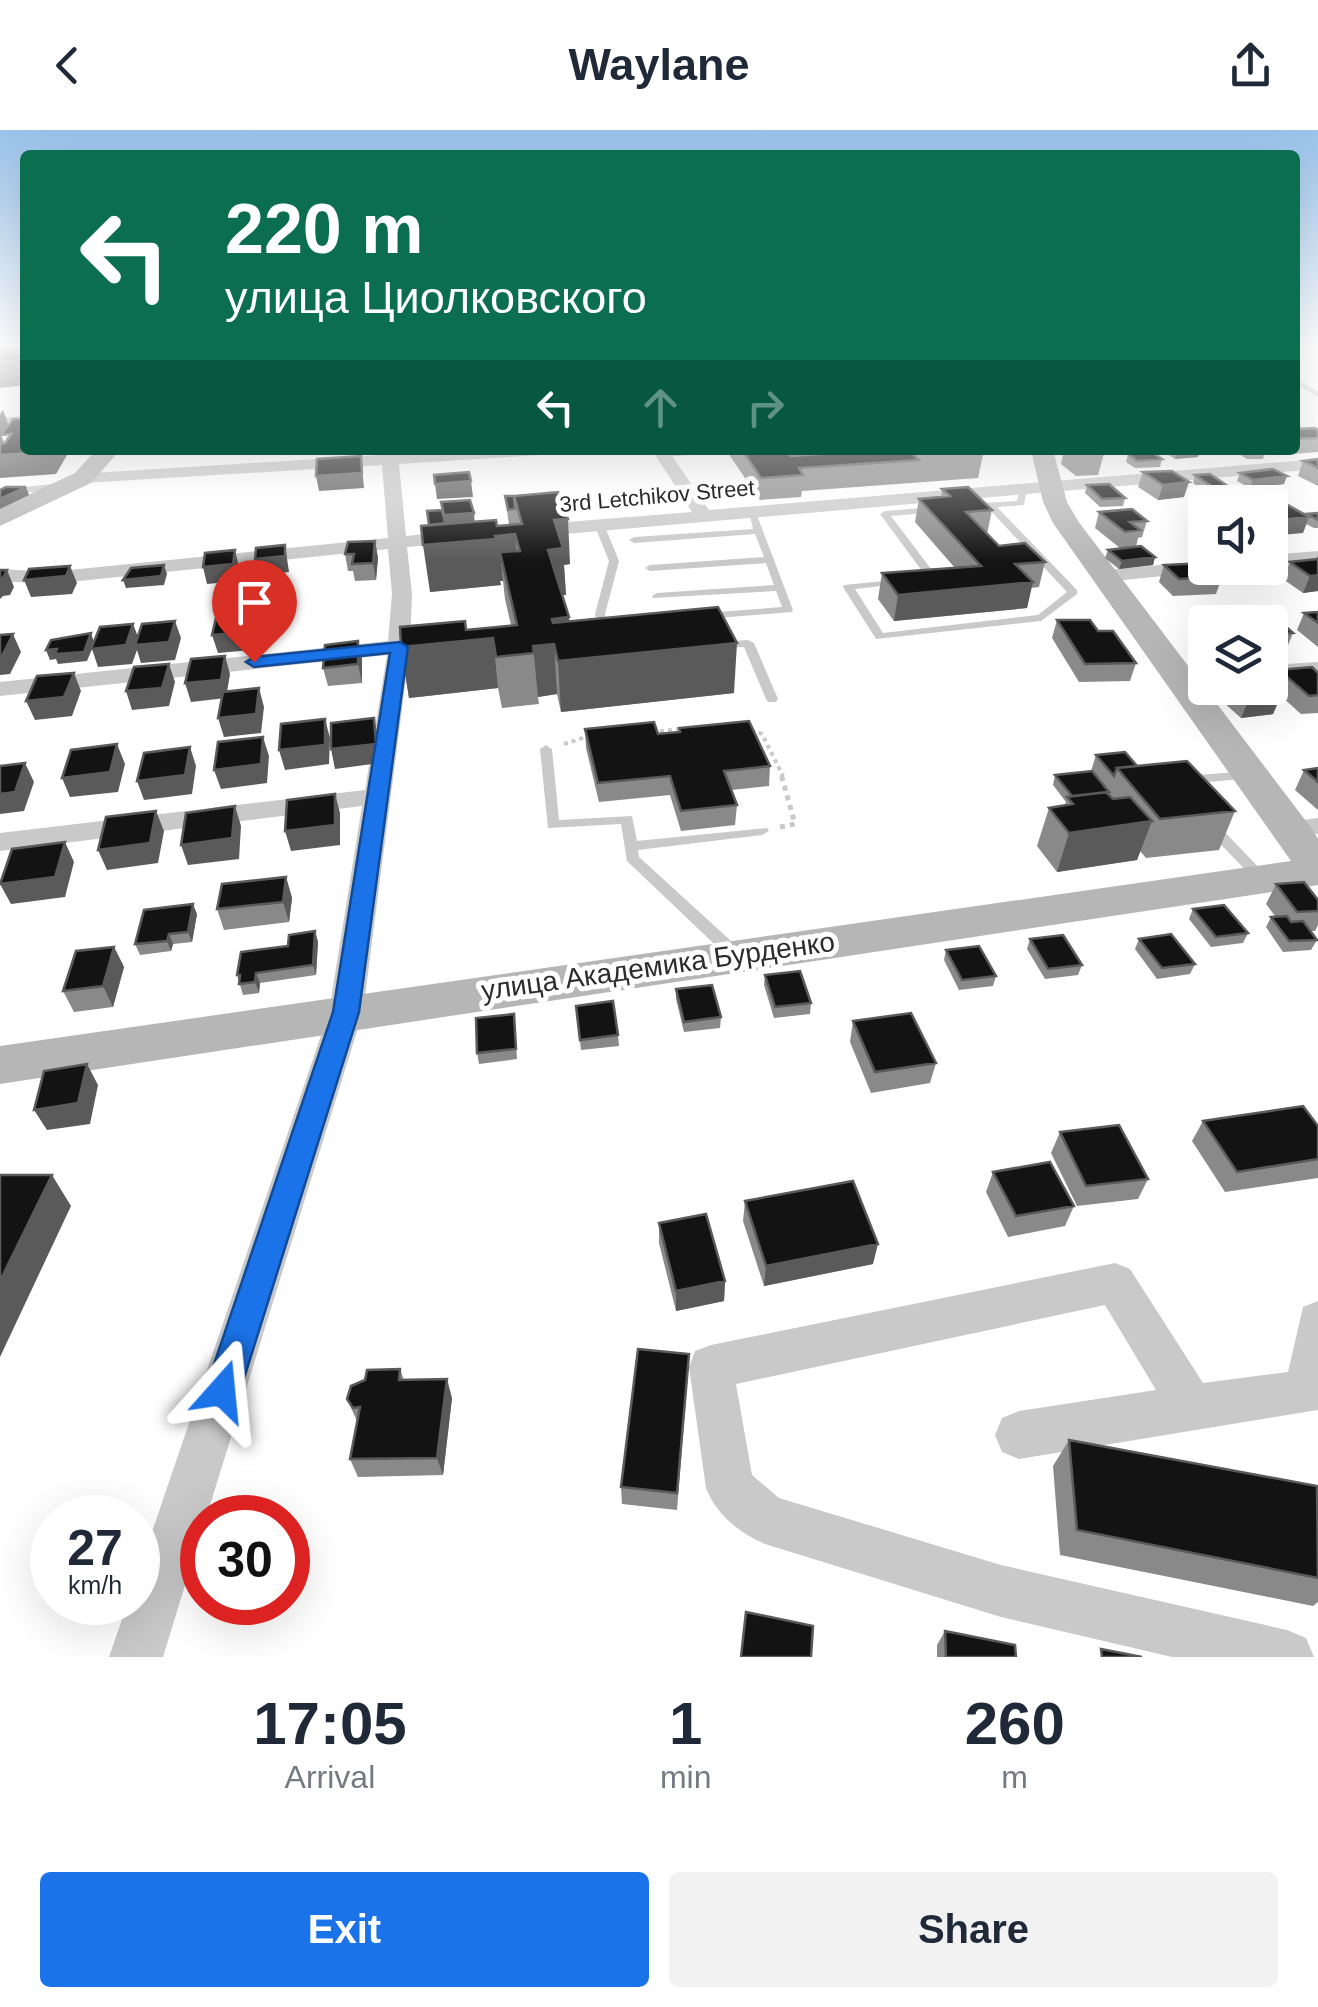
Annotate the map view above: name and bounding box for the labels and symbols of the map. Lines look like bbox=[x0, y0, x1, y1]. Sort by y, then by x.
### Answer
street label: 3rd Letchikov Street bbox=[558, 475, 756, 517]
pin bbox=[212, 560, 297, 663]
street label: улица Академика Бурденко bbox=[479, 926, 837, 1006]
position arrow bbox=[170, 1339, 274, 1443]
speed limit sign: 30 bbox=[180, 1495, 310, 1625]

